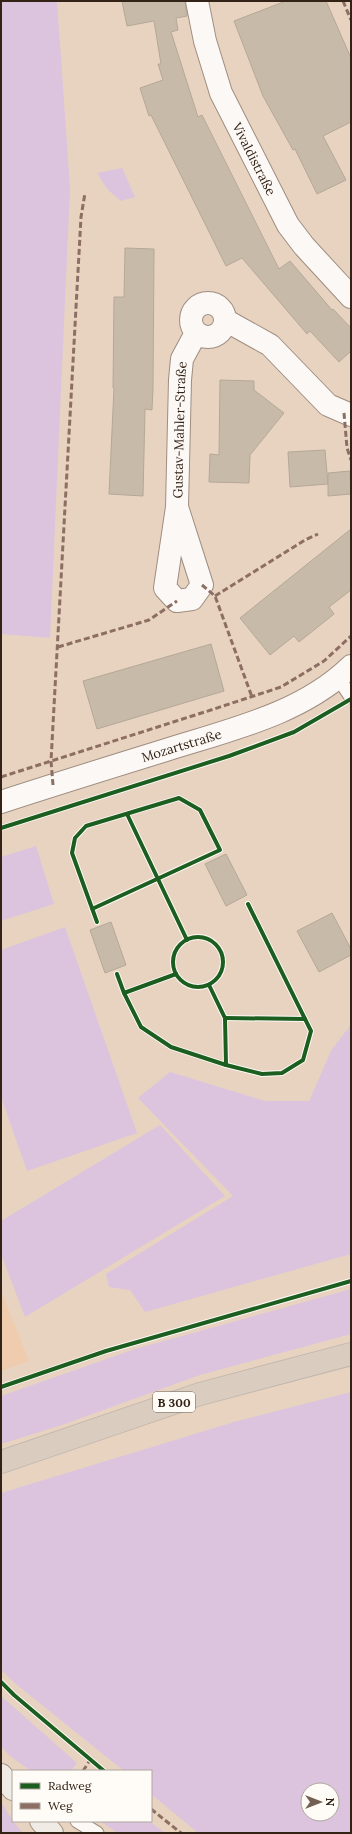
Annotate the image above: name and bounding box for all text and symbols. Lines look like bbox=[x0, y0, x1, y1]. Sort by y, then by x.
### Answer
street label: Vivaldistraße bbox=[228, 119, 280, 198]
street label: Gustav-Mahler-Straße bbox=[169, 361, 190, 499]
street label: Mozartstraße bbox=[139, 725, 223, 766]
road number: B 300 bbox=[153, 1392, 195, 1412]
legend bbox=[12, 1770, 152, 1822]
text: Radweg bbox=[48, 1778, 92, 1793]
north arrow bbox=[300, 1782, 340, 1822]
text: Weg bbox=[48, 1798, 73, 1813]
text: N bbox=[323, 1798, 337, 1807]

